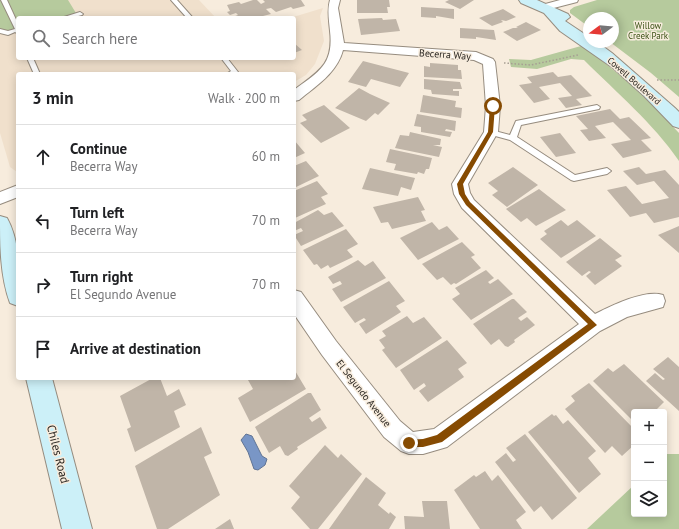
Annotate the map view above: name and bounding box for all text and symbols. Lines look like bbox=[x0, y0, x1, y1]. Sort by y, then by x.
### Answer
north arrow bbox=[583, 12, 619, 48]
search box bbox=[16, 16, 296, 60]
park label: Willow Creek Park bbox=[628, 20, 669, 41]
icon: search bbox=[30, 27, 52, 49]
text: Search here bbox=[62, 29, 138, 48]
street label: Becerra Way bbox=[419, 46, 472, 63]
street label: Cowell Boulevard bbox=[605, 55, 663, 107]
text: 3 min bbox=[32, 87, 73, 109]
text: Walk · 200 m bbox=[208, 90, 280, 107]
route start bbox=[484, 97, 502, 115]
text: Continue bbox=[70, 139, 127, 158]
icon: ahead bbox=[32, 146, 54, 168]
text: 60 m bbox=[252, 148, 280, 165]
text: Becerra Way bbox=[70, 158, 137, 175]
text: Turn left bbox=[70, 203, 124, 222]
icon: left bbox=[32, 210, 54, 232]
text: 70 m bbox=[252, 212, 280, 229]
text: Becerra Way bbox=[70, 222, 137, 239]
text: Turn right bbox=[70, 267, 133, 286]
icon: right bbox=[32, 274, 54, 296]
text: 70 m bbox=[252, 276, 280, 293]
text: El Segundo Avenue bbox=[70, 286, 176, 303]
icon: arrive bbox=[32, 338, 54, 360]
text: Arrive at destination bbox=[70, 339, 201, 358]
street label: El Segundo Avenue bbox=[333, 357, 394, 430]
map controls bbox=[631, 409, 667, 517]
button: + bbox=[631, 409, 667, 445]
street label: Chiles Road bbox=[44, 423, 73, 485]
route end bbox=[400, 434, 418, 452]
button: − bbox=[631, 445, 667, 481]
button: layers bbox=[631, 481, 667, 517]

